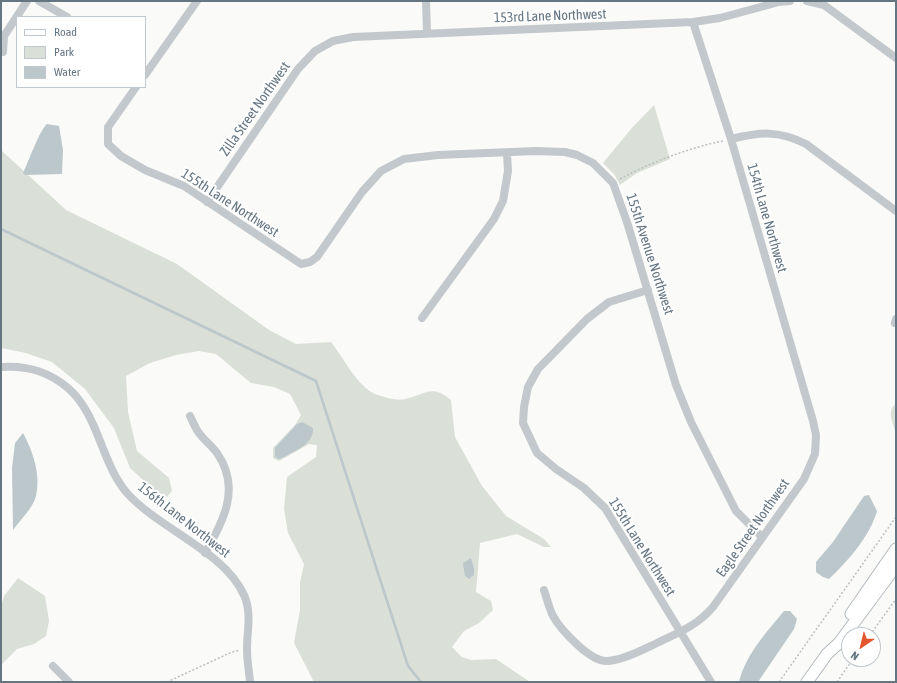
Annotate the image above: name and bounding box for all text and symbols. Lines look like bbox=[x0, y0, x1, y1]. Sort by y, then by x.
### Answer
street label: 153rd Lane Northwest bbox=[493, 6, 607, 26]
legend bbox=[16, 16, 146, 88]
text: Road bbox=[54, 25, 77, 39]
text: Park bbox=[54, 45, 74, 59]
street label: Zilla Street Northwest bbox=[216, 59, 294, 159]
text: Water bbox=[54, 65, 80, 79]
street label: 154th Lane Northwest bbox=[743, 162, 791, 274]
street label: 155th Lane Northwest bbox=[178, 165, 282, 241]
street label: 155th Avenue Northwest bbox=[622, 191, 678, 317]
street label: Eagle Street Northwest bbox=[713, 476, 793, 580]
street label: 156th Lane Northwest bbox=[134, 479, 234, 561]
street label: 155th Lane Northwest bbox=[605, 495, 679, 599]
north arrow bbox=[841, 627, 881, 667]
text: N bbox=[849, 649, 861, 663]

